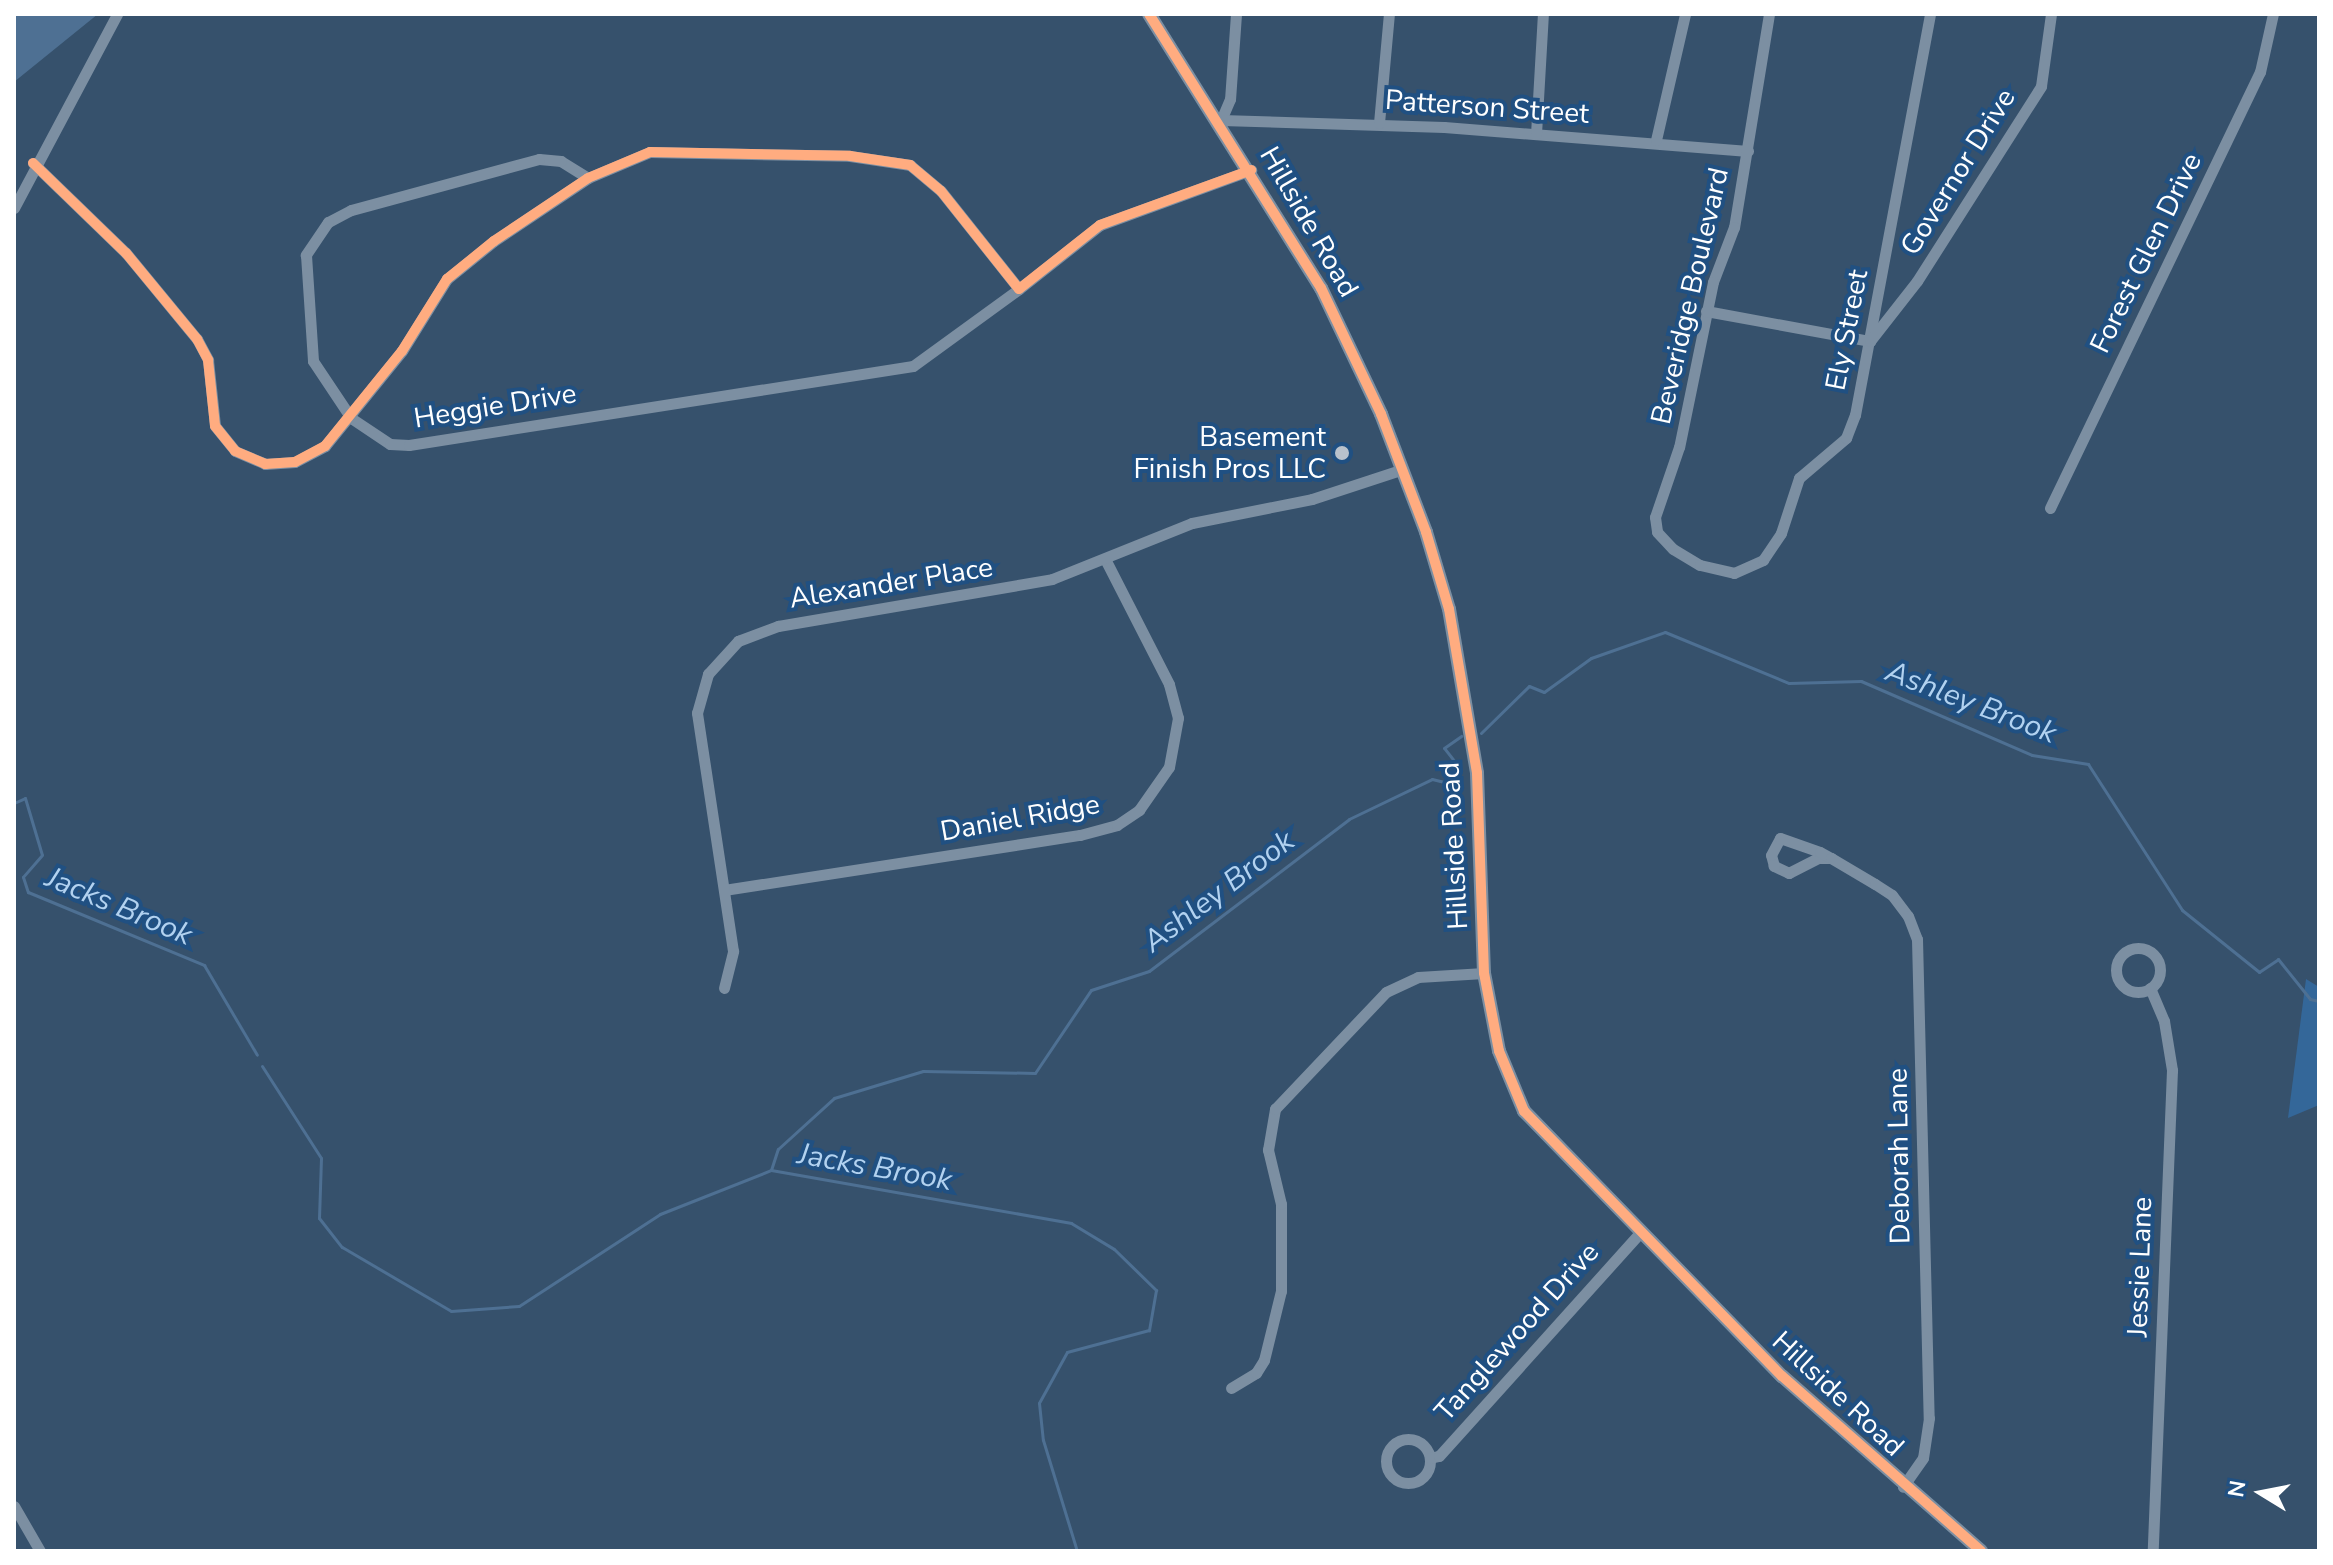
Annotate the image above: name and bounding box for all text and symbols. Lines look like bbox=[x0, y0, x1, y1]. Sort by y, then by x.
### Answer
street label: Patterson Street bbox=[1384, 83, 1590, 131]
street label: Governor Drive bbox=[1893, 83, 2023, 261]
street label: Hillside Road bbox=[1253, 141, 1365, 303]
street label: Forest Glen Drive bbox=[2083, 148, 2209, 358]
street label: Beveridge Boulevard bbox=[1644, 164, 1736, 428]
street label: Ely Street bbox=[1819, 267, 1875, 393]
street label: Heggie Drive bbox=[411, 377, 579, 435]
place label: Basement Finish Pros LLC bbox=[1133, 420, 1326, 486]
marker: Basement Finish Pros LLC bbox=[1333, 444, 1351, 462]
street label: Alexander Place bbox=[787, 550, 995, 616]
water label: Ashley Brook bbox=[1881, 654, 2061, 752]
street label: Hillside Road bbox=[1433, 761, 1475, 931]
street label: Daniel Ridge bbox=[938, 787, 1102, 849]
water label: Ashley Brook bbox=[1136, 823, 1302, 961]
water label: Jacks Brook bbox=[40, 860, 198, 954]
street label: Deborah Lane bbox=[1881, 1068, 1917, 1244]
water label: Jacks Brook bbox=[795, 1137, 955, 1199]
street label: Jessie Lane bbox=[2121, 1196, 2159, 1338]
street label: Tanglewood Drive bbox=[1428, 1236, 1606, 1428]
street label: Hillside Road bbox=[1765, 1325, 1911, 1463]
north arrow bbox=[2221, 1453, 2301, 1533]
text: N bbox=[2221, 1478, 2254, 1500]

